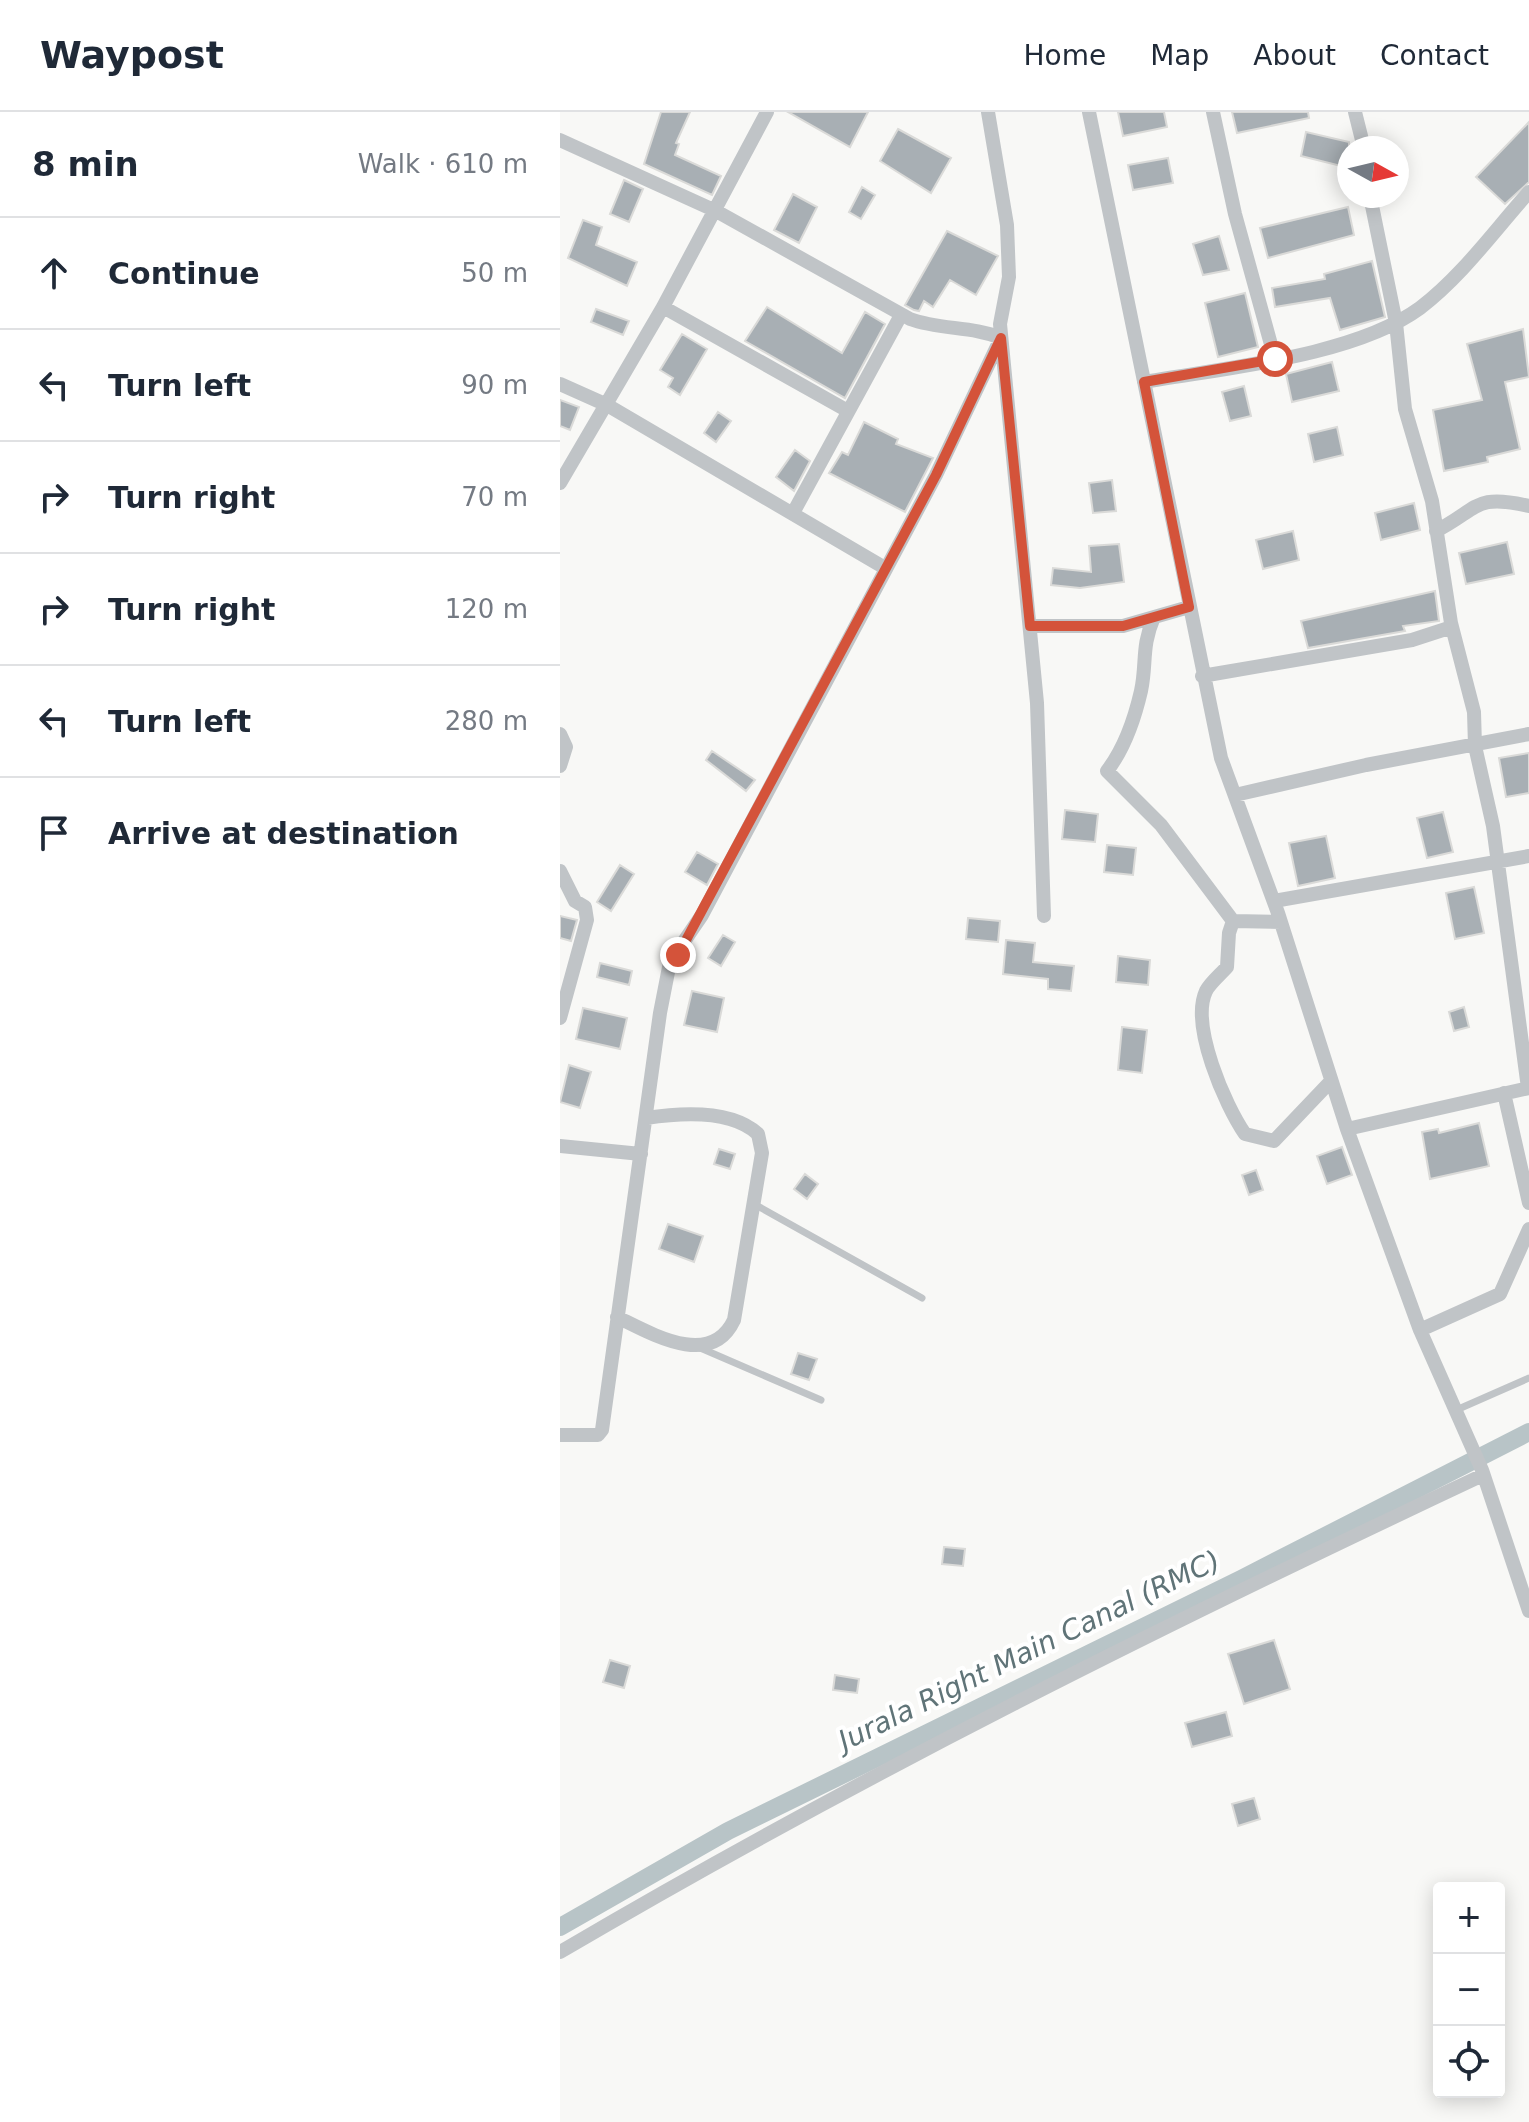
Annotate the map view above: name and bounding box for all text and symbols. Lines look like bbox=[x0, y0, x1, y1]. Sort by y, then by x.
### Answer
text: Waypost bbox=[40, 33, 224, 77]
text: Home bbox=[1023, 39, 1106, 72]
text: Map bbox=[1150, 39, 1209, 72]
text: About bbox=[1253, 39, 1336, 72]
text: Contact bbox=[1380, 39, 1489, 72]
north arrow bbox=[1337, 136, 1409, 208]
text: 8 min bbox=[32, 144, 139, 184]
text: Walk · 610 m bbox=[358, 149, 528, 179]
icon: ahead bbox=[32, 251, 76, 295]
text: Continue bbox=[108, 256, 260, 291]
text: 50 m bbox=[461, 258, 528, 288]
route start bbox=[1257, 341, 1293, 377]
icon: left bbox=[32, 363, 76, 407]
text: Turn left bbox=[108, 368, 251, 403]
text: 90 m bbox=[461, 370, 528, 400]
icon: right bbox=[32, 475, 76, 519]
text: Turn right bbox=[108, 480, 275, 515]
text: 70 m bbox=[461, 482, 528, 512]
icon: right bbox=[32, 587, 76, 631]
text: Turn right bbox=[108, 592, 275, 627]
text: 120 m bbox=[445, 594, 528, 624]
icon: left bbox=[32, 699, 76, 743]
text: Turn left bbox=[108, 704, 251, 739]
text: 280 m bbox=[445, 706, 528, 736]
icon: arrive bbox=[32, 811, 76, 855]
text: Arrive at destination bbox=[108, 816, 459, 851]
route end bbox=[660, 937, 696, 973]
water label: Jurala Right Main Canal (RMC) bbox=[829, 1544, 1225, 1760]
map controls bbox=[1433, 1882, 1505, 2098]
button: + bbox=[1433, 1882, 1505, 1954]
button: − bbox=[1433, 1954, 1505, 2026]
button: locate bbox=[1433, 2026, 1505, 2098]

